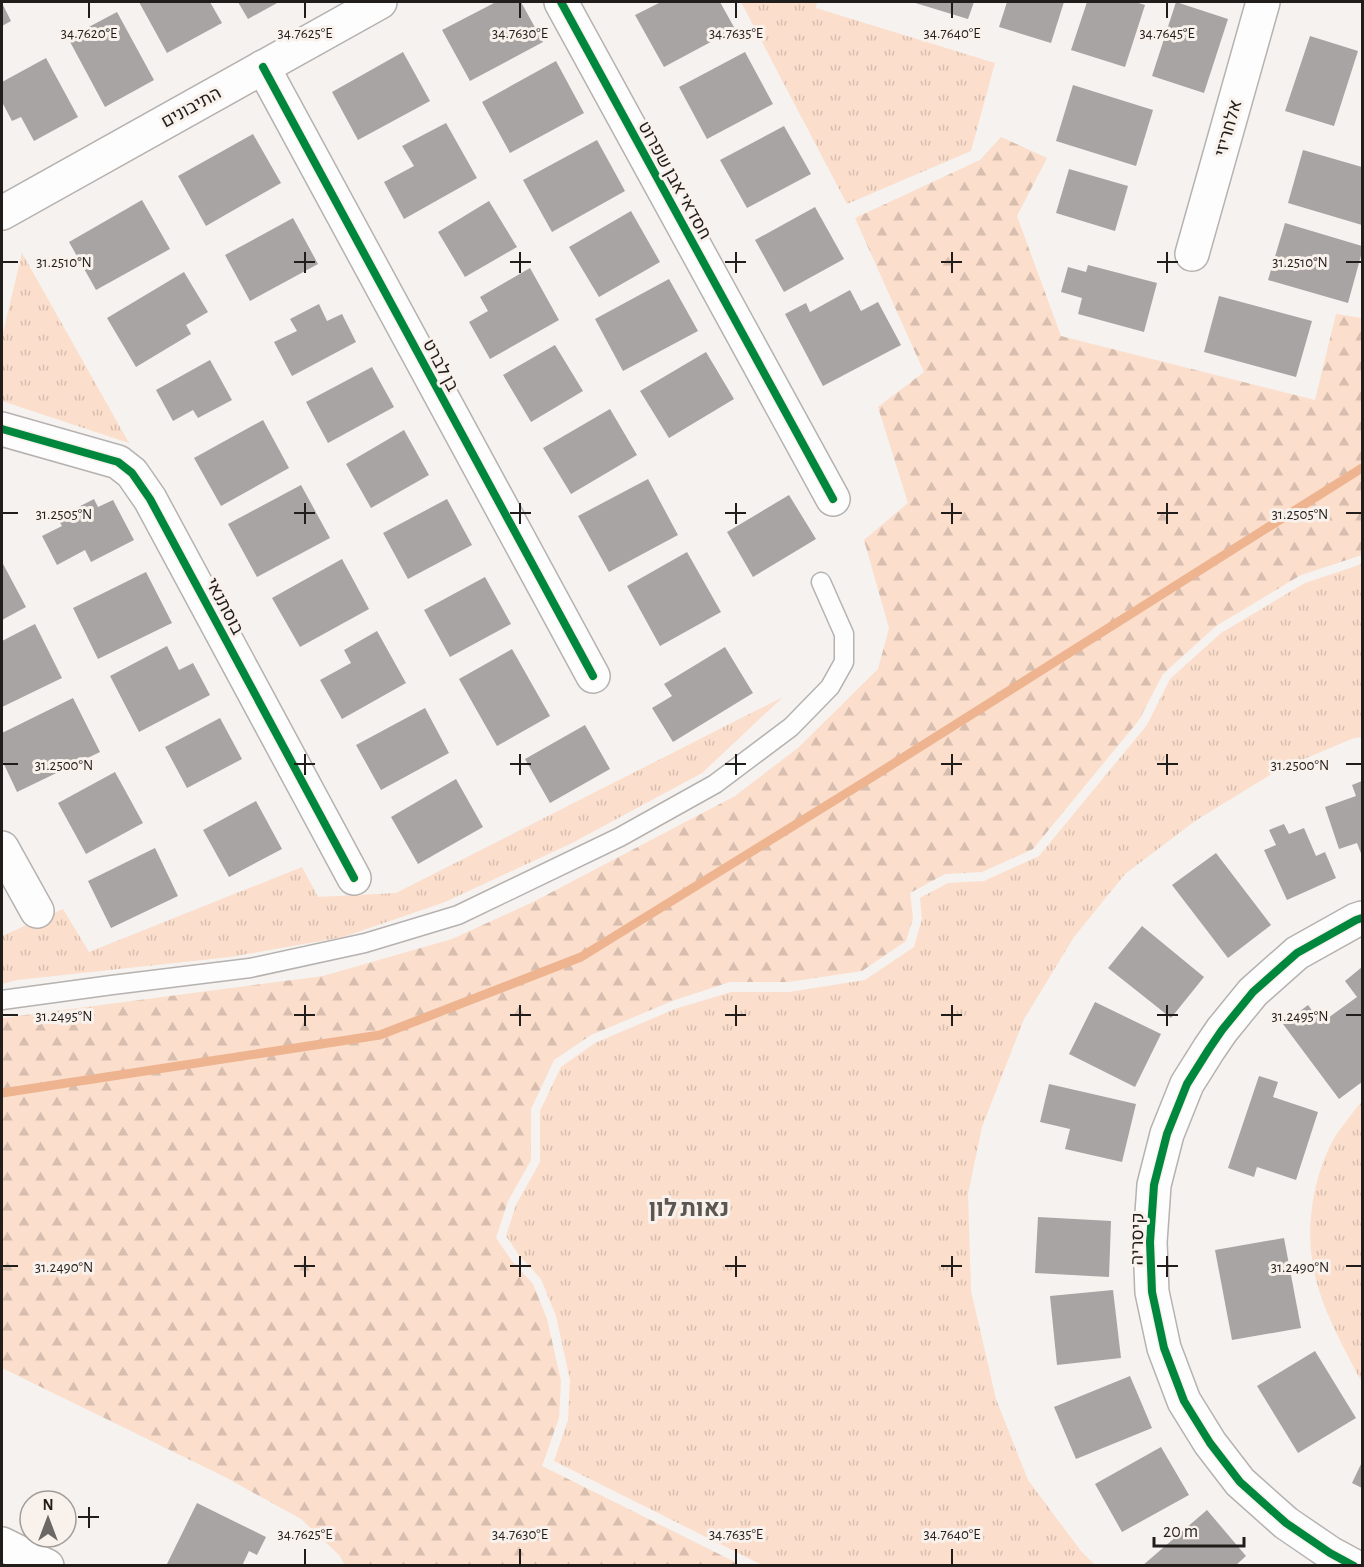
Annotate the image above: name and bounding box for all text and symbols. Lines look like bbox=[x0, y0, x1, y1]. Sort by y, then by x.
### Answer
text: 34.7620°E bbox=[61, 26, 117, 41]
text: 34.7625°E bbox=[278, 26, 332, 41]
text: 34.7630°E bbox=[492, 26, 548, 41]
text: 34.7635°E bbox=[709, 26, 763, 41]
text: 34.7640°E bbox=[924, 26, 980, 41]
text: 34.7645°E bbox=[1139, 26, 1195, 41]
street label: התיבונים bbox=[159, 84, 224, 132]
street label: אלחריזי bbox=[1212, 98, 1246, 159]
street label: חסדאי אבן שפרוט bbox=[634, 119, 714, 242]
text: 31.2510°N bbox=[36, 255, 92, 270]
text: 31.2510°N bbox=[1272, 255, 1328, 270]
street label: בן לברט bbox=[419, 336, 462, 395]
text: 31.2505°N bbox=[36, 507, 92, 522]
text: 31.2505°N bbox=[1272, 507, 1328, 522]
street label: בוסתנאי bbox=[202, 575, 247, 638]
text: 31.2500°N bbox=[35, 758, 93, 773]
text: 31.2500°N bbox=[1271, 758, 1329, 773]
text: 31.2495°N bbox=[36, 1009, 92, 1024]
text: 31.2495°N bbox=[1272, 1009, 1328, 1024]
district label: נאות לון bbox=[649, 1197, 729, 1221]
street label: קיסריה bbox=[1129, 1212, 1147, 1266]
text: 31.2490°N bbox=[35, 1260, 93, 1275]
text: 31.2490°N bbox=[1271, 1260, 1329, 1275]
north arrow bbox=[18, 1489, 78, 1549]
text: N bbox=[42, 1497, 54, 1513]
scale bar bbox=[1154, 1510, 1244, 1548]
text: 20 m bbox=[1163, 1523, 1198, 1541]
text: 34.7625°E bbox=[278, 1527, 332, 1542]
text: 34.7630°E bbox=[492, 1527, 548, 1542]
text: 34.7635°E bbox=[709, 1527, 763, 1542]
text: 34.7640°E bbox=[924, 1527, 980, 1542]

